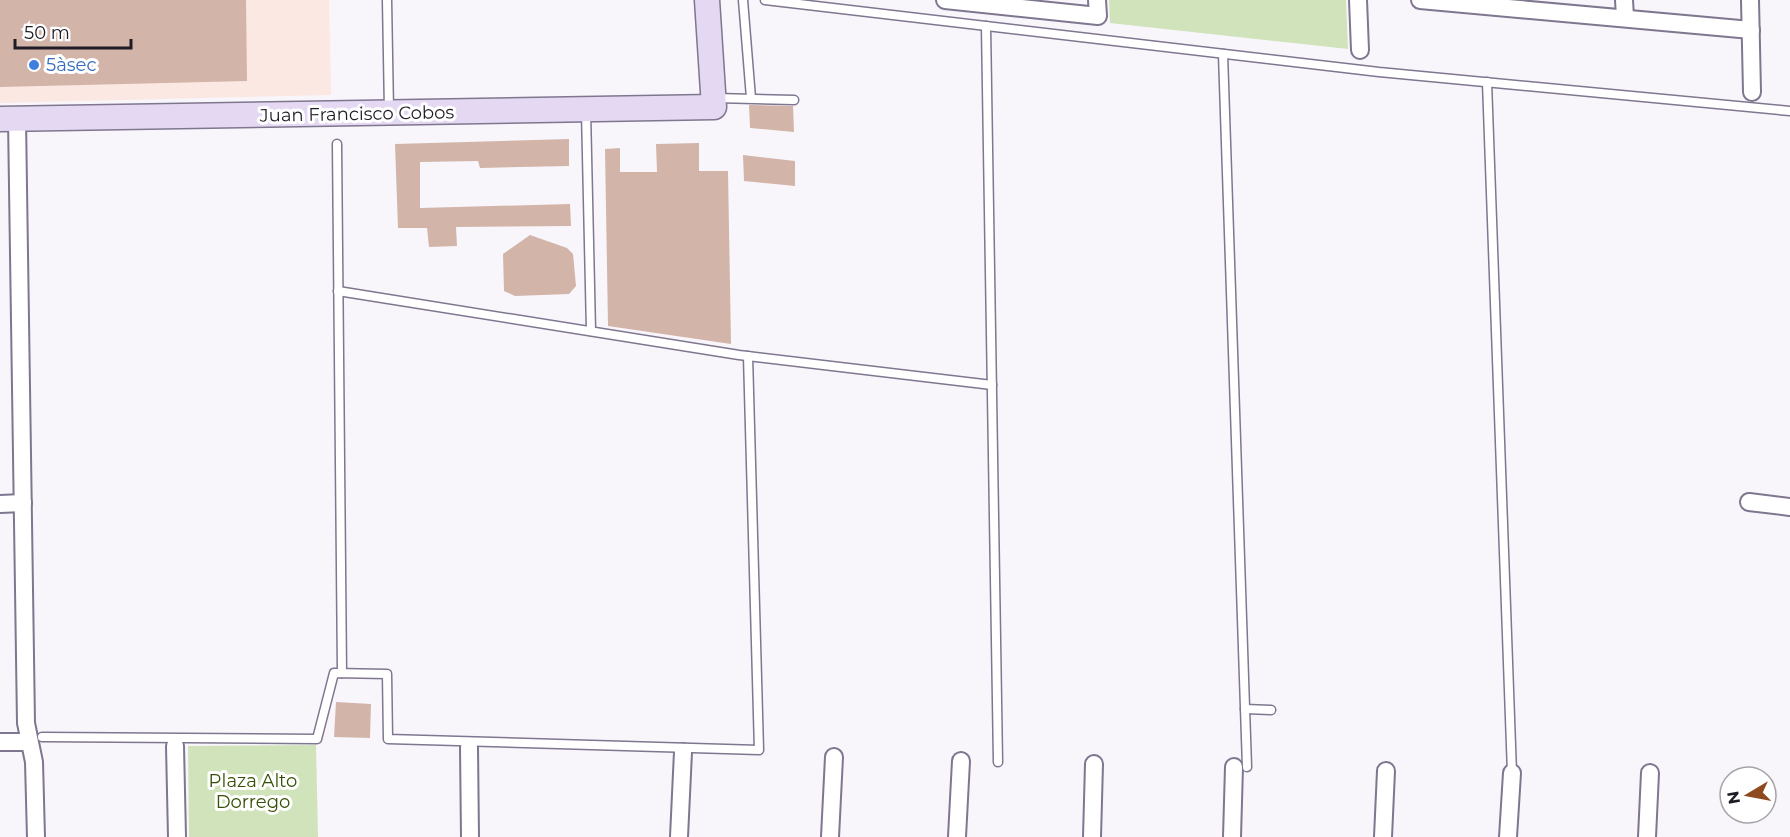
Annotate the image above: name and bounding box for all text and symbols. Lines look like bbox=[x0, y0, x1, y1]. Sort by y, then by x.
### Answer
scale bar bbox=[15, 12, 130, 50]
text: 50 m bbox=[24, 22, 70, 44]
place label: 5àsec bbox=[46, 54, 97, 76]
marker: 5àsec bbox=[27, 58, 41, 72]
street label: Juan Francisco Cobos bbox=[259, 101, 455, 127]
north arrow bbox=[1718, 765, 1778, 825]
park label: Plaza Alto Dorrego bbox=[209, 770, 297, 813]
text: N bbox=[1723, 789, 1744, 806]

